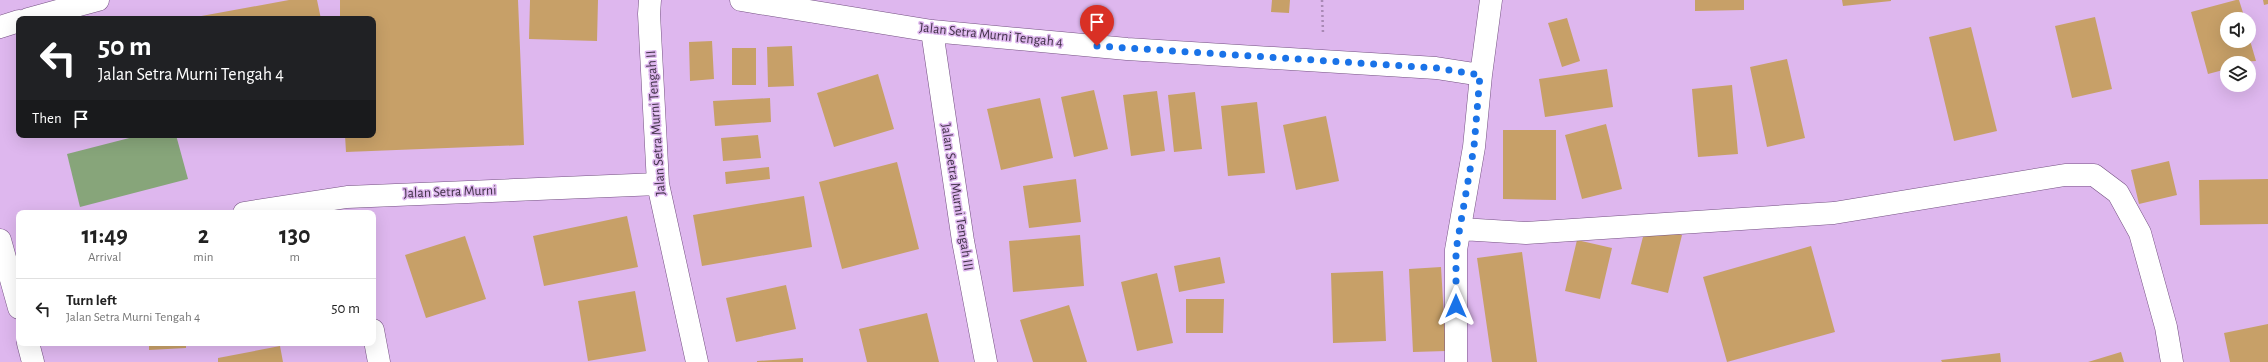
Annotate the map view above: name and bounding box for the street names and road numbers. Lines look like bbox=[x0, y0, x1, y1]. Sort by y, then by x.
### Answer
street label: Jalan Setra Murni Tengah 4 bbox=[918, 20, 1064, 50]
street label: Jalan Setra Murni Tengah II bbox=[644, 50, 668, 196]
street label: Jalan Setra Murni Tengah III bbox=[938, 122, 976, 272]
street label: Jalan Setra Murni bbox=[403, 183, 497, 201]

